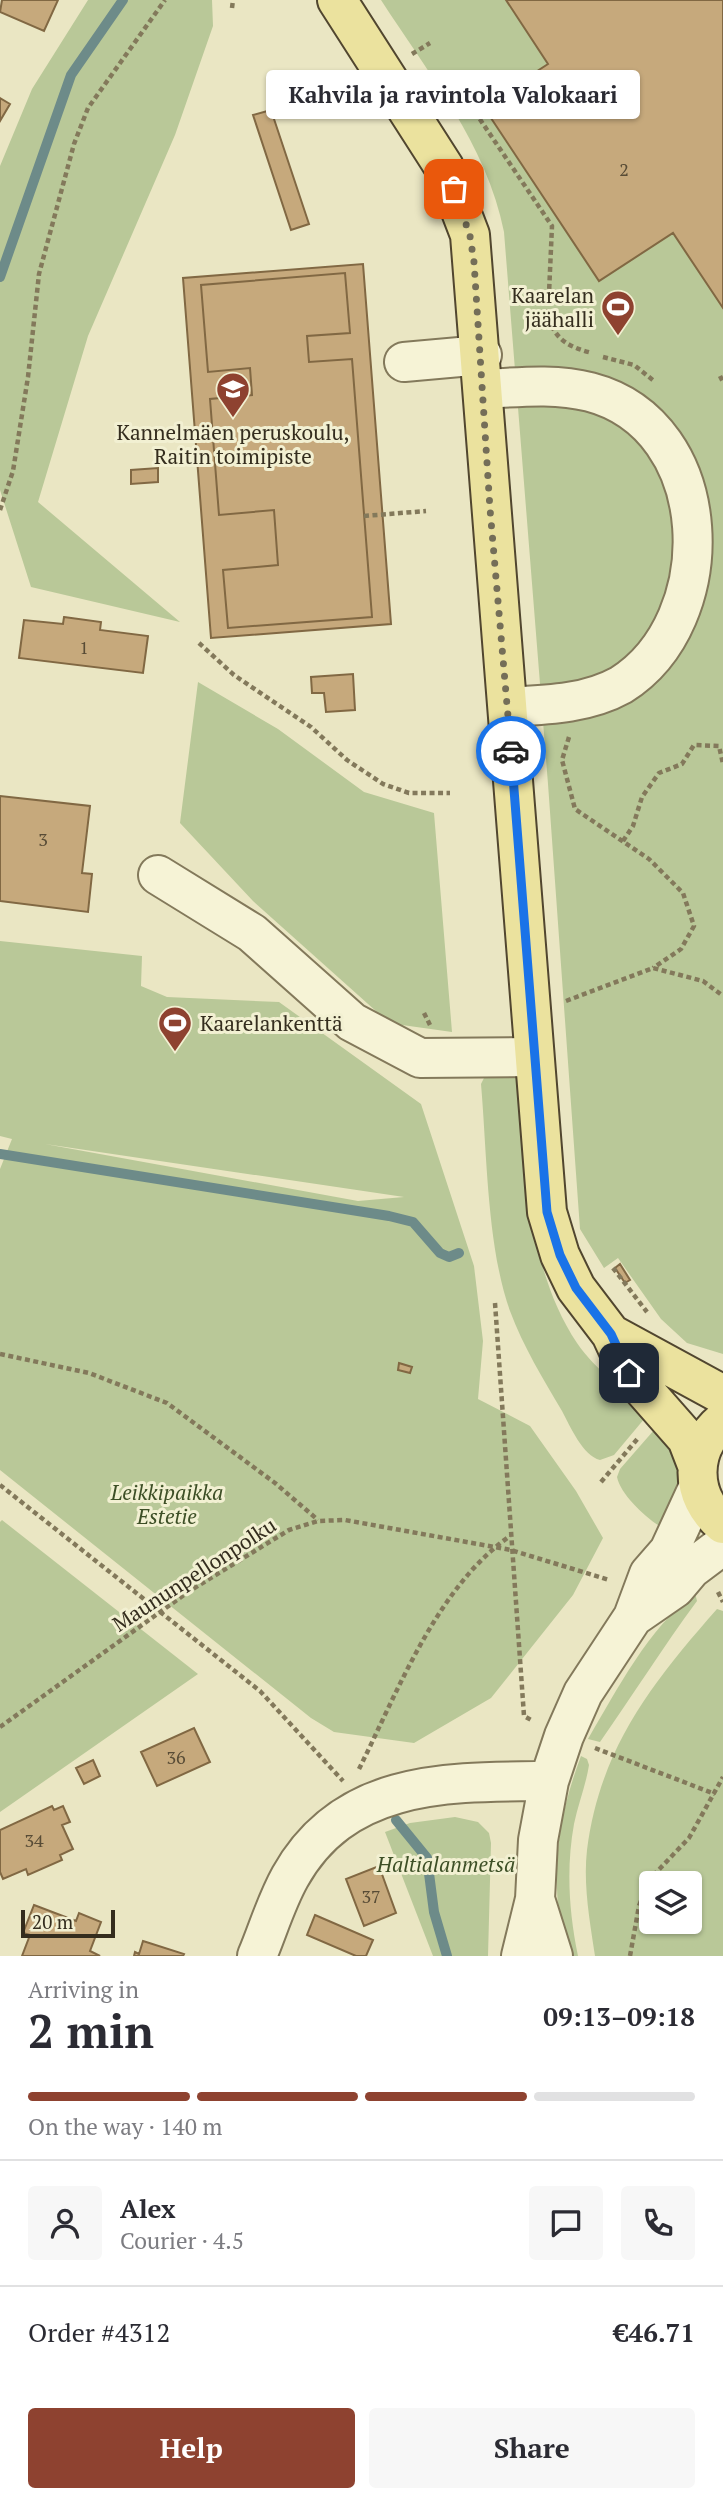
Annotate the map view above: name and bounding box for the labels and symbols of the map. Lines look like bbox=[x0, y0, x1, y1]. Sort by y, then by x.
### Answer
callout: Kahvila ja ravintola Valokaari bbox=[267, 70, 641, 119]
house number: 2 bbox=[619, 157, 629, 181]
pin bbox=[424, 159, 484, 219]
place label: Kaarelan jäähalli bbox=[511, 281, 595, 333]
sports icon: Kaarelan jäähalli bbox=[599, 288, 637, 337]
school or university icon: Kannelmäen peruskoulu, Raitin toimipiste bbox=[214, 370, 252, 419]
place label: Kannelmäen peruskoulu, Raitin toimipiste bbox=[116, 418, 350, 470]
house number: 1 bbox=[79, 635, 89, 659]
courier bbox=[476, 716, 546, 786]
house number: 3 bbox=[38, 827, 48, 851]
sports icon: Kaarelankenttä bbox=[156, 1004, 194, 1053]
place label: Kaarelankenttä bbox=[200, 1009, 343, 1037]
pin bbox=[599, 1343, 659, 1403]
park label: Leikkipaikka Estetie bbox=[110, 1478, 223, 1530]
street label: Maununpellonpolku bbox=[107, 1511, 281, 1637]
house number: 36 bbox=[166, 1745, 186, 1769]
house number: 34 bbox=[24, 1828, 44, 1852]
park label: Haltialanmetsä bbox=[376, 1850, 515, 1878]
house number: 37 bbox=[361, 1884, 381, 1908]
scale bar bbox=[21, 1907, 116, 1939]

